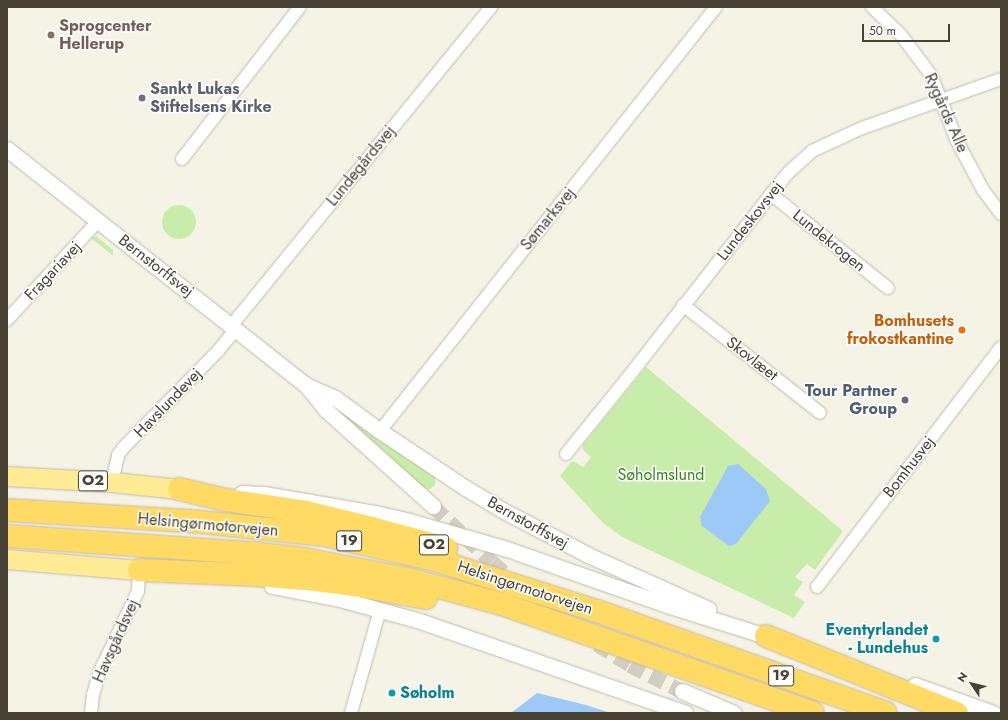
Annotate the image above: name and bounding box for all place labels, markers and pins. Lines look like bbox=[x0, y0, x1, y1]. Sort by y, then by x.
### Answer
place label: Sprogcenter Hellerup bbox=[59, 16, 152, 54]
marker: Sprogcenter Hellerup bbox=[46, 30, 56, 40]
place label: Sankt Lukas Stiftelsens Kirke bbox=[150, 79, 272, 117]
marker: Sankt Lukas Stiftelsens Kirke bbox=[137, 93, 147, 103]
place label: Bomhusets frokostkantine bbox=[847, 311, 954, 349]
marker: Bomhusets frokostkantine bbox=[957, 325, 967, 335]
place label: Tour Partner Group bbox=[805, 381, 897, 419]
marker: Tour Partner Group bbox=[900, 395, 910, 405]
place label: Eventyrlandet - Lundehus bbox=[826, 620, 928, 658]
marker: Eventyrlandet - Lundehus bbox=[931, 634, 941, 644]
place label: Søholm bbox=[400, 683, 455, 703]
marker: Søholm bbox=[387, 688, 397, 698]

